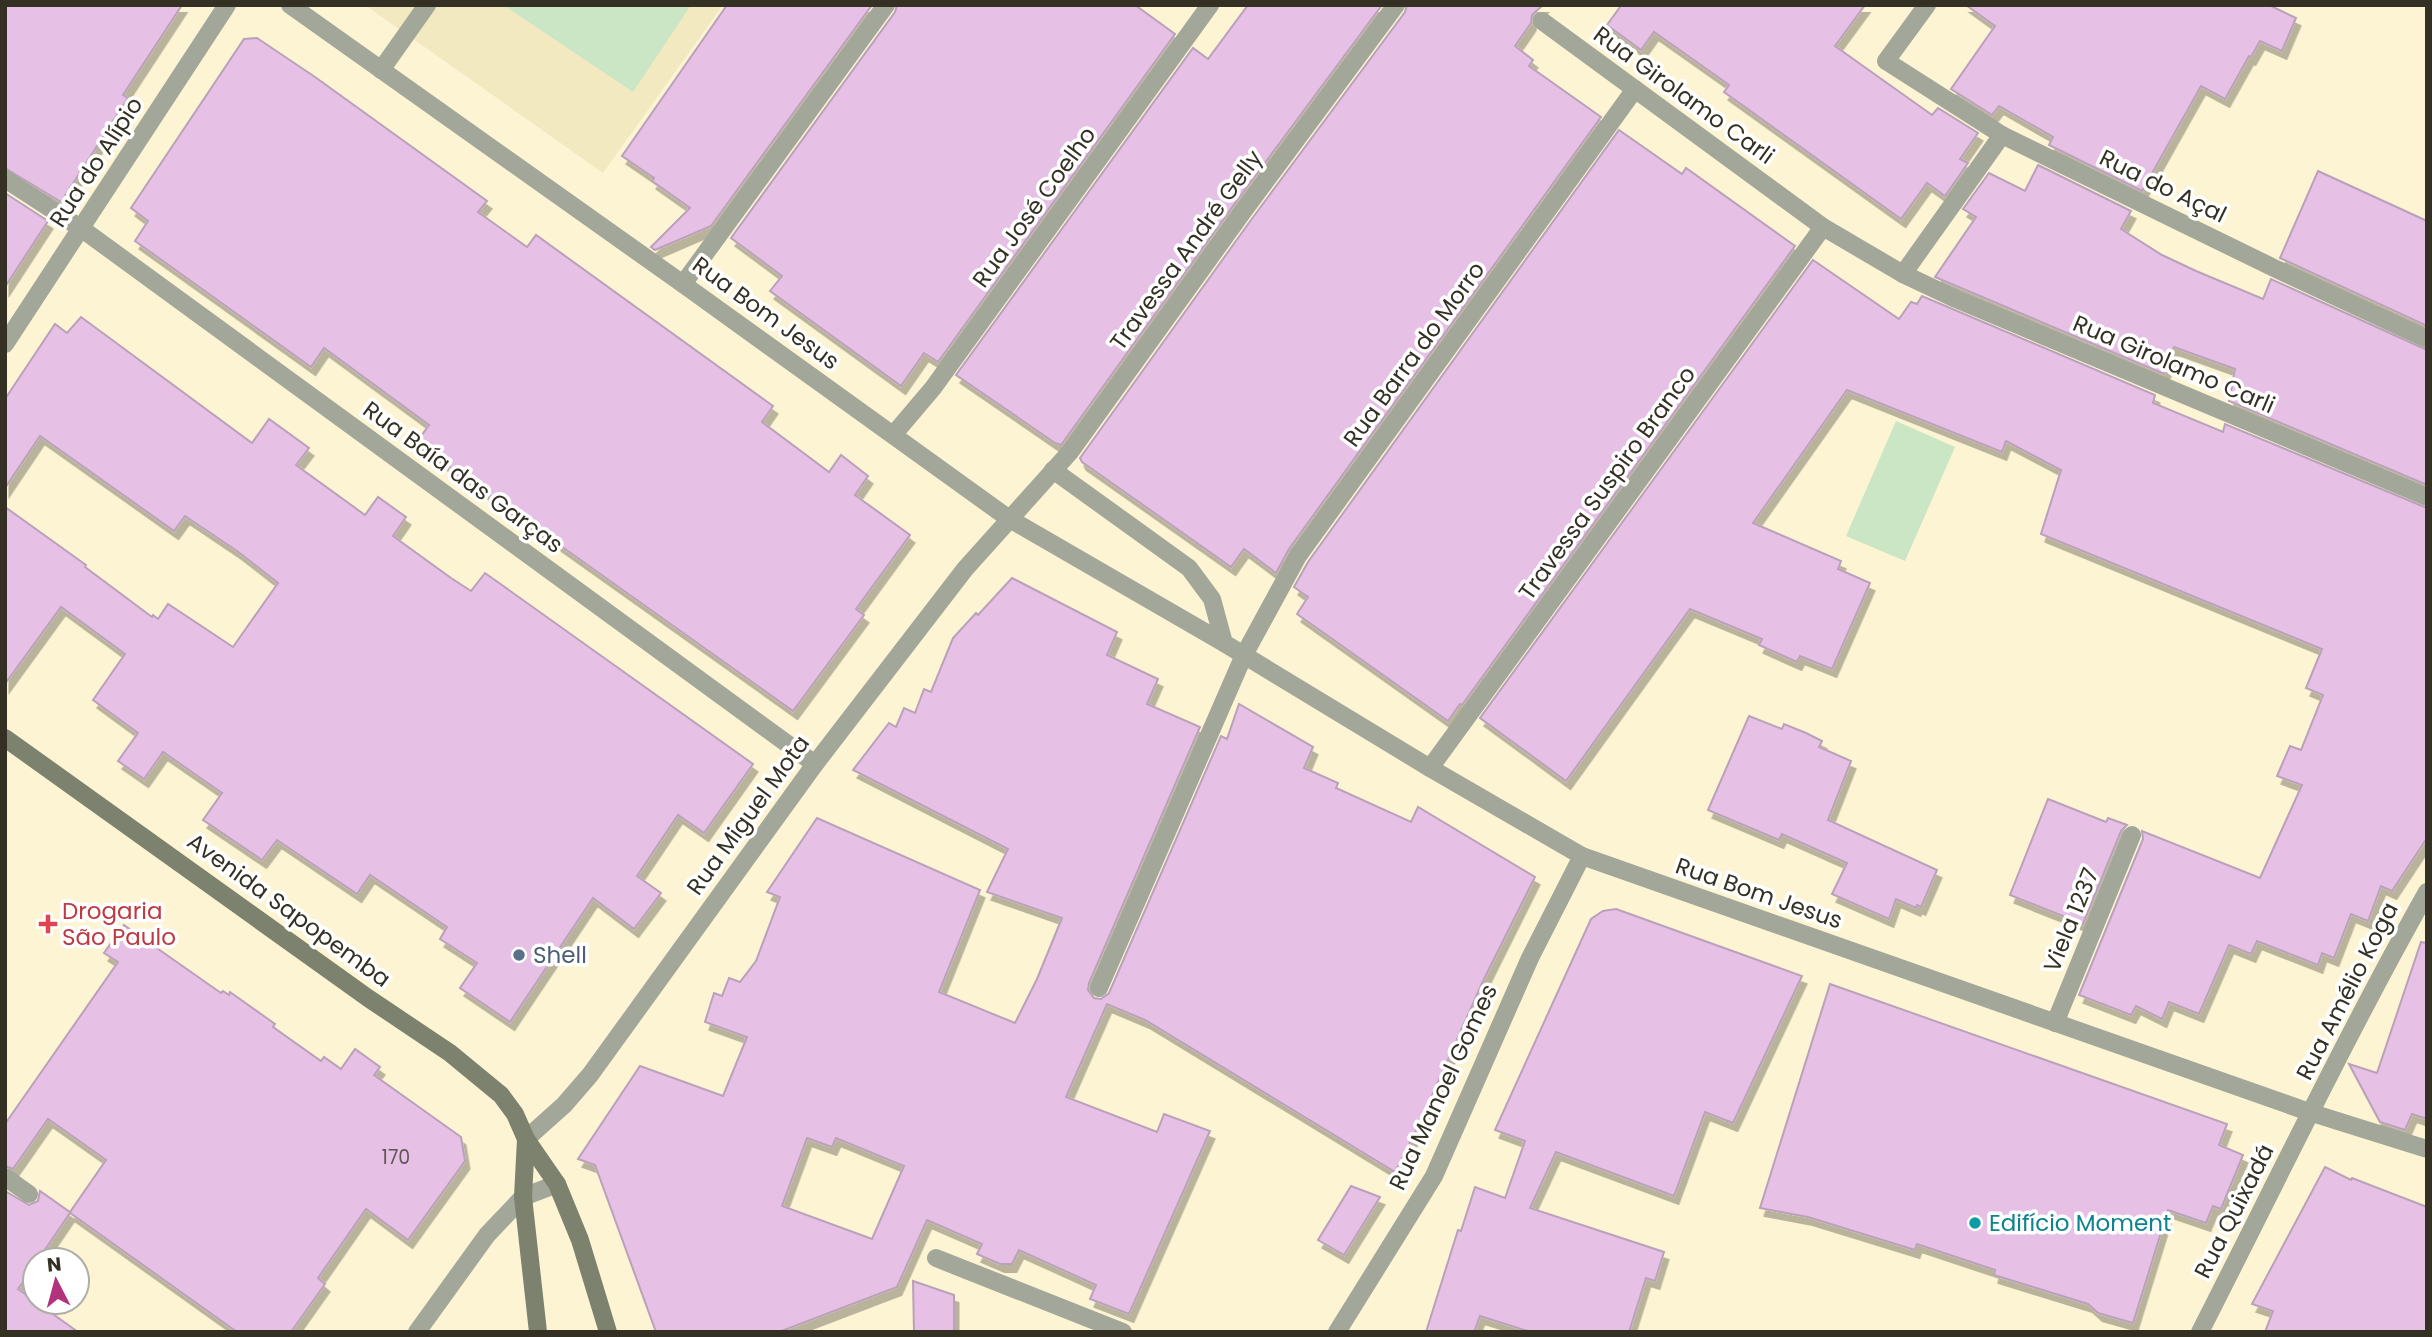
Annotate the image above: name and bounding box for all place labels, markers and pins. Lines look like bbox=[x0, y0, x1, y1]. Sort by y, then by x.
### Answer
place label: Drogaria São Paulo bbox=[62, 895, 176, 953]
marker: Drogaria São Paulo bbox=[40, 916, 56, 932]
place label: Shell bbox=[533, 939, 587, 971]
marker: Shell bbox=[511, 947, 527, 963]
place label: Edifício Moment bbox=[1989, 1207, 2171, 1239]
marker: Edifício Moment bbox=[1967, 1215, 1983, 1231]

